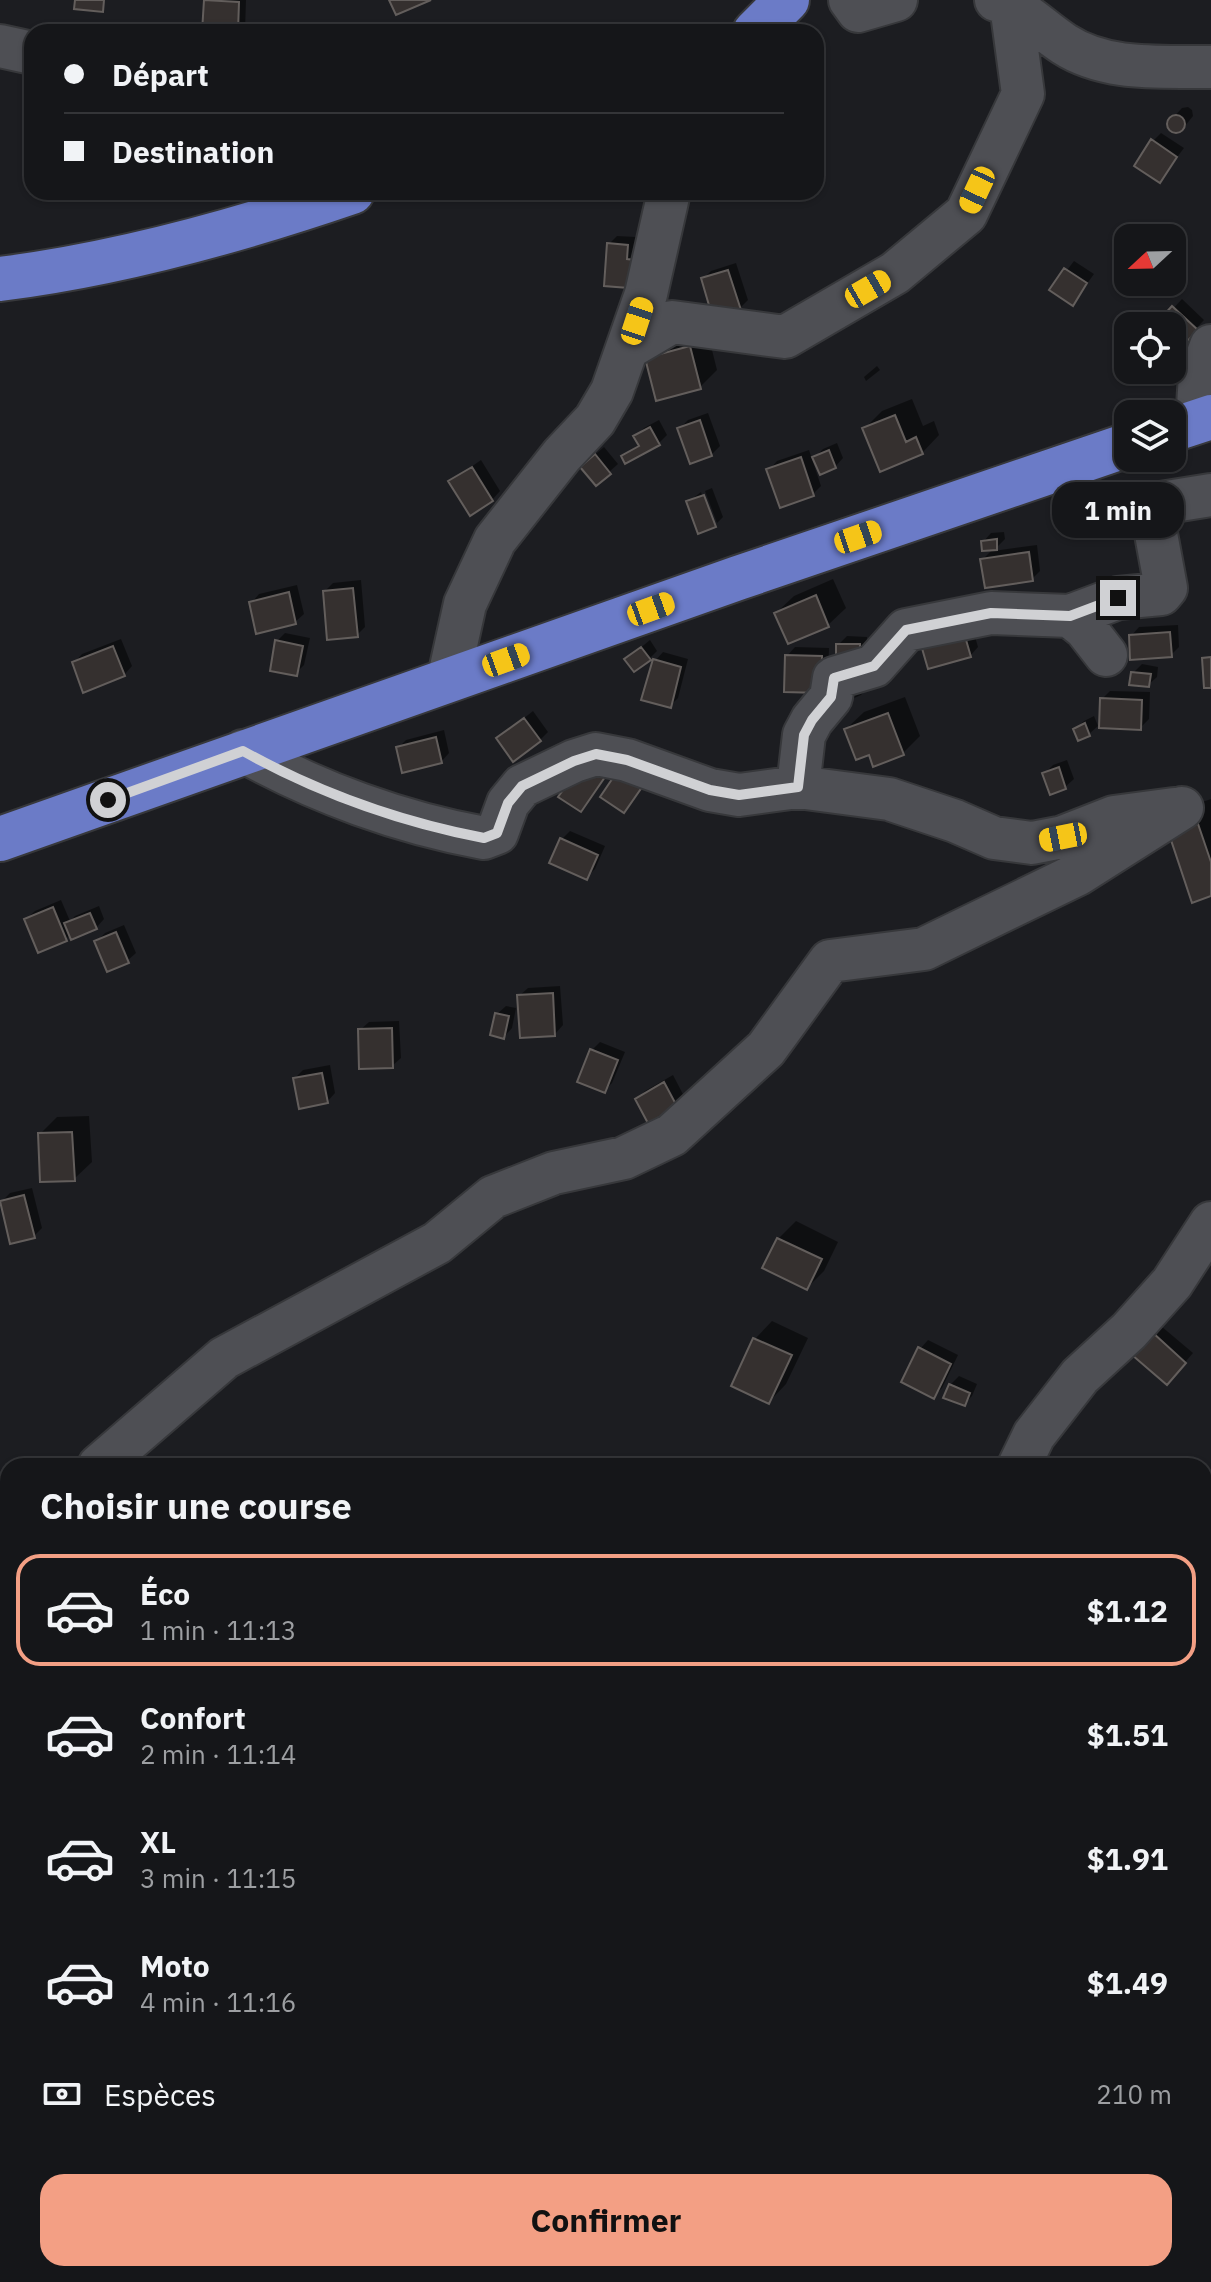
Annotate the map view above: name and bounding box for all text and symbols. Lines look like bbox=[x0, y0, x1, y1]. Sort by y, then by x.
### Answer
text: Départ bbox=[112, 55, 209, 94]
text: Destination bbox=[112, 132, 274, 171]
car bbox=[956, 163, 998, 217]
north arrow bbox=[1114, 224, 1186, 296]
map controls bbox=[1114, 224, 1186, 472]
car bbox=[841, 267, 895, 311]
car bbox=[618, 294, 656, 348]
button: locate bbox=[1114, 312, 1186, 384]
button: layers bbox=[1114, 400, 1186, 472]
callout: 1 min bbox=[1052, 482, 1184, 538]
text: 1 min bbox=[1084, 493, 1152, 527]
car bbox=[831, 518, 885, 556]
route end bbox=[1100, 580, 1136, 616]
car bbox=[624, 590, 678, 628]
car bbox=[479, 641, 533, 679]
route start bbox=[90, 782, 126, 818]
car bbox=[1037, 821, 1089, 853]
text: Choisir une course bbox=[40, 1482, 352, 1529]
icon: car bbox=[44, 1574, 116, 1646]
text: Éco bbox=[140, 1574, 190, 1613]
text: $1.12 bbox=[1087, 1591, 1168, 1630]
text: 1 min · 11:13 bbox=[140, 1613, 296, 1647]
icon: car bbox=[44, 1698, 116, 1770]
text: Confort bbox=[140, 1698, 246, 1737]
text: $1.51 bbox=[1087, 1715, 1168, 1754]
text: 2 min · 11:14 bbox=[140, 1737, 296, 1771]
icon: car bbox=[44, 1822, 116, 1894]
text: XL bbox=[140, 1822, 176, 1861]
text: $1.91 bbox=[1087, 1839, 1168, 1878]
text: 3 min · 11:15 bbox=[140, 1861, 296, 1895]
icon: car bbox=[44, 1946, 116, 2018]
text: Moto bbox=[140, 1946, 210, 1985]
text: $1.49 bbox=[1087, 1963, 1168, 2002]
text: 4 min · 11:16 bbox=[140, 1985, 296, 2019]
icon: cash bbox=[40, 2072, 84, 2116]
text: Espèces bbox=[104, 2075, 216, 2114]
text: 210 m bbox=[1096, 2077, 1172, 2111]
button: Confirmer bbox=[40, 2174, 1172, 2266]

